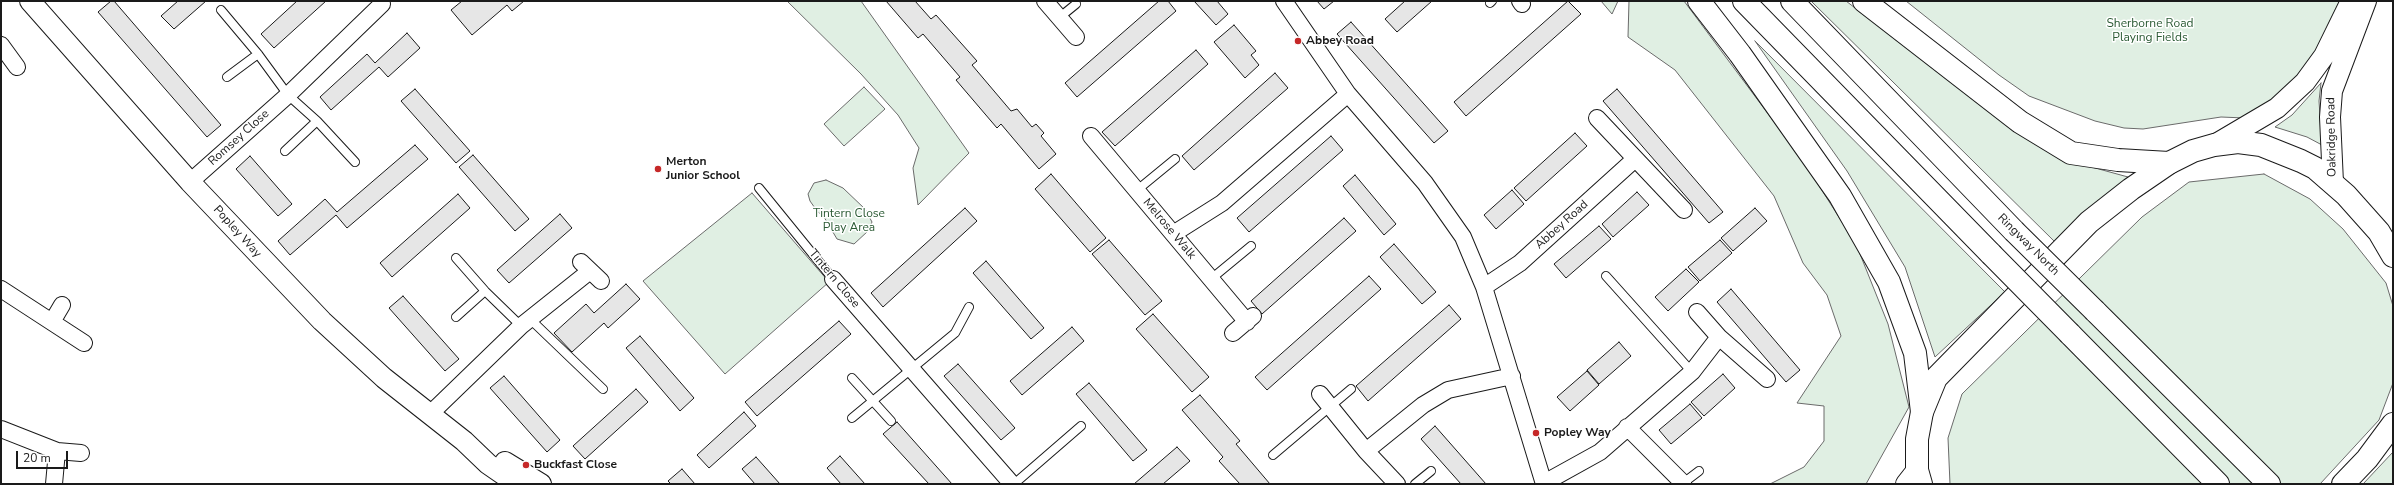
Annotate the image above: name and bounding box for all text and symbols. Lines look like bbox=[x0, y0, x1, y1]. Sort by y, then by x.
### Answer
park label: Sherborne Road Playing Fields bbox=[2106, 17, 2194, 45]
place label: Abbey Road bbox=[1306, 34, 1374, 48]
marker: Abbey Road bbox=[1293, 36, 1303, 46]
street label: Oakridge Road bbox=[2324, 97, 2340, 177]
street label: Romsey Close bbox=[206, 107, 272, 169]
place label: Merton Junior School bbox=[666, 155, 740, 183]
marker: Merton Junior School bbox=[653, 164, 663, 174]
street label: Melrose Walk bbox=[1139, 196, 1199, 262]
street label: Abbey Road bbox=[1533, 197, 1591, 253]
street label: Popley Way bbox=[210, 203, 264, 261]
park label: Tintern Close Play Area bbox=[813, 207, 885, 235]
street label: Ringway North bbox=[1994, 211, 2062, 279]
street label: Tintern Close bbox=[805, 247, 863, 311]
place label: Popley Way bbox=[1544, 426, 1611, 440]
marker: Popley Way bbox=[1531, 428, 1541, 438]
scale bar bbox=[18, 443, 70, 469]
text: 20 m bbox=[23, 450, 51, 466]
place label: Buckfast Close bbox=[534, 458, 617, 472]
marker: Buckfast Close bbox=[521, 460, 531, 470]

